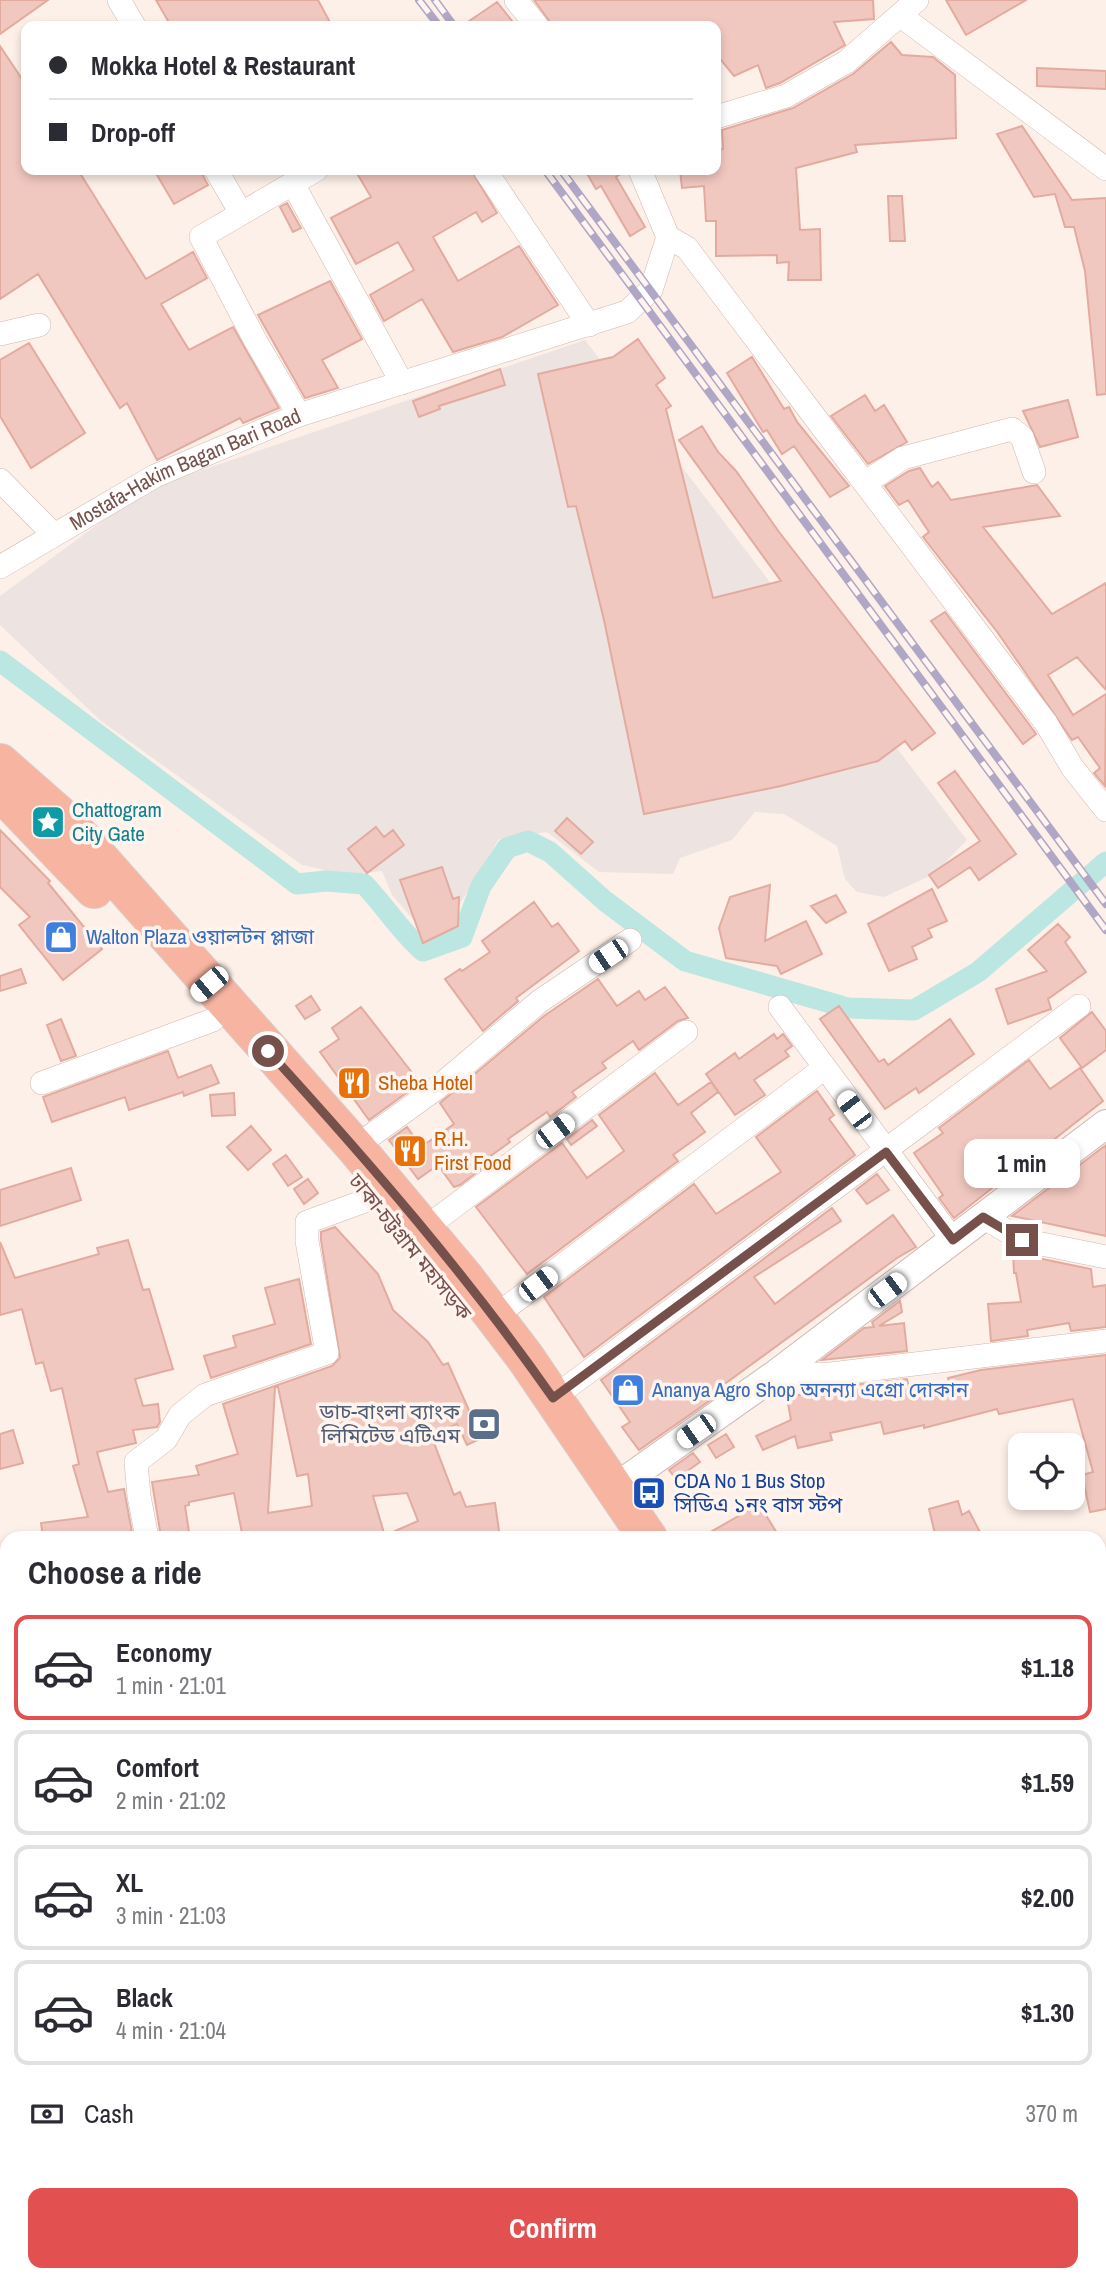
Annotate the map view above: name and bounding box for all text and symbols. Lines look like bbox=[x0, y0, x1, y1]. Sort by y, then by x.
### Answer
text: Mokka Hotel & Restaurant bbox=[91, 48, 355, 83]
text: Drop-off bbox=[91, 115, 175, 150]
street label: Mostafa-Hakim Bagan Bari Road bbox=[64, 401, 305, 537]
place label: Chattogram City Gate bbox=[72, 795, 162, 848]
place icon: Chattogram City Gate bbox=[29, 803, 67, 841]
shop icon: Walton Plaza ওয়ালটন প্লাজা bbox=[42, 918, 80, 956]
place label: Walton Plaza ওয়ালটন প্লাজা bbox=[86, 922, 315, 951]
car bbox=[585, 936, 632, 976]
car bbox=[187, 962, 232, 1006]
route start bbox=[252, 1035, 284, 1067]
restaurant icon: Sheba Hotel bbox=[335, 1064, 373, 1102]
place label: Sheba Hotel bbox=[378, 1068, 473, 1097]
car bbox=[833, 1087, 876, 1133]
car bbox=[532, 1110, 579, 1152]
place label: R.H. First Food bbox=[434, 1124, 512, 1177]
restaurant icon: R.H. First Food bbox=[391, 1132, 429, 1170]
callout: 1 min bbox=[964, 1138, 1080, 1188]
text: 1 min bbox=[997, 1148, 1047, 1179]
street label: ঢাকা-চট্টগ্রাম মহাসড়ক bbox=[342, 1166, 479, 1327]
route end bbox=[1006, 1224, 1038, 1256]
car bbox=[515, 1263, 562, 1305]
car bbox=[864, 1269, 911, 1311]
shop icon: Ananya Agro Shop অনন্যা এগ্রো দোকান bbox=[609, 1371, 647, 1409]
place label: Ananya Agro Shop অনন্যা এগ্রো দোকান bbox=[651, 1375, 969, 1404]
place label: ডাচ-বাংলা ব্যাংক লিমিটেড এটিএম bbox=[318, 1397, 461, 1450]
bank icon: ডাচ-বাংলা ব্যাংক লিমিটেড এটিএম bbox=[465, 1405, 503, 1443]
car bbox=[673, 1410, 720, 1452]
map controls bbox=[1008, 1433, 1085, 1510]
button: locate bbox=[1008, 1433, 1085, 1510]
place label: CDA No 1 Bus Stop সিডিএ ১নং বাস স্টপ bbox=[673, 1466, 843, 1519]
bus stop icon: CDA No 1 Bus Stop সিডিএ ১নং বাস স্টপ bbox=[630, 1474, 668, 1512]
text: Choose a ride bbox=[28, 1551, 202, 1594]
text: Economy bbox=[116, 1635, 212, 1670]
icon: car bbox=[32, 1636, 95, 1699]
text: $1.18 bbox=[1021, 1650, 1074, 1685]
text: 1 min · 21:01 bbox=[116, 1670, 226, 1701]
text: Comfort bbox=[116, 1750, 199, 1785]
icon: car bbox=[32, 1751, 95, 1814]
text: $1.59 bbox=[1021, 1765, 1074, 1800]
text: 2 min · 21:02 bbox=[116, 1785, 226, 1816]
text: XL bbox=[116, 1865, 143, 1900]
icon: car bbox=[32, 1866, 95, 1929]
text: $2.00 bbox=[1021, 1880, 1074, 1915]
text: 3 min · 21:03 bbox=[116, 1900, 226, 1931]
text: Black bbox=[116, 1980, 173, 2015]
icon: car bbox=[32, 1981, 95, 2044]
text: $1.30 bbox=[1021, 1995, 1074, 2030]
text: 4 min · 21:04 bbox=[116, 2015, 226, 2046]
icon: cash bbox=[28, 2095, 66, 2133]
text: Cash bbox=[84, 2096, 134, 2131]
text: 370 m bbox=[1026, 2098, 1078, 2129]
button: Confirm bbox=[28, 2188, 1078, 2268]

